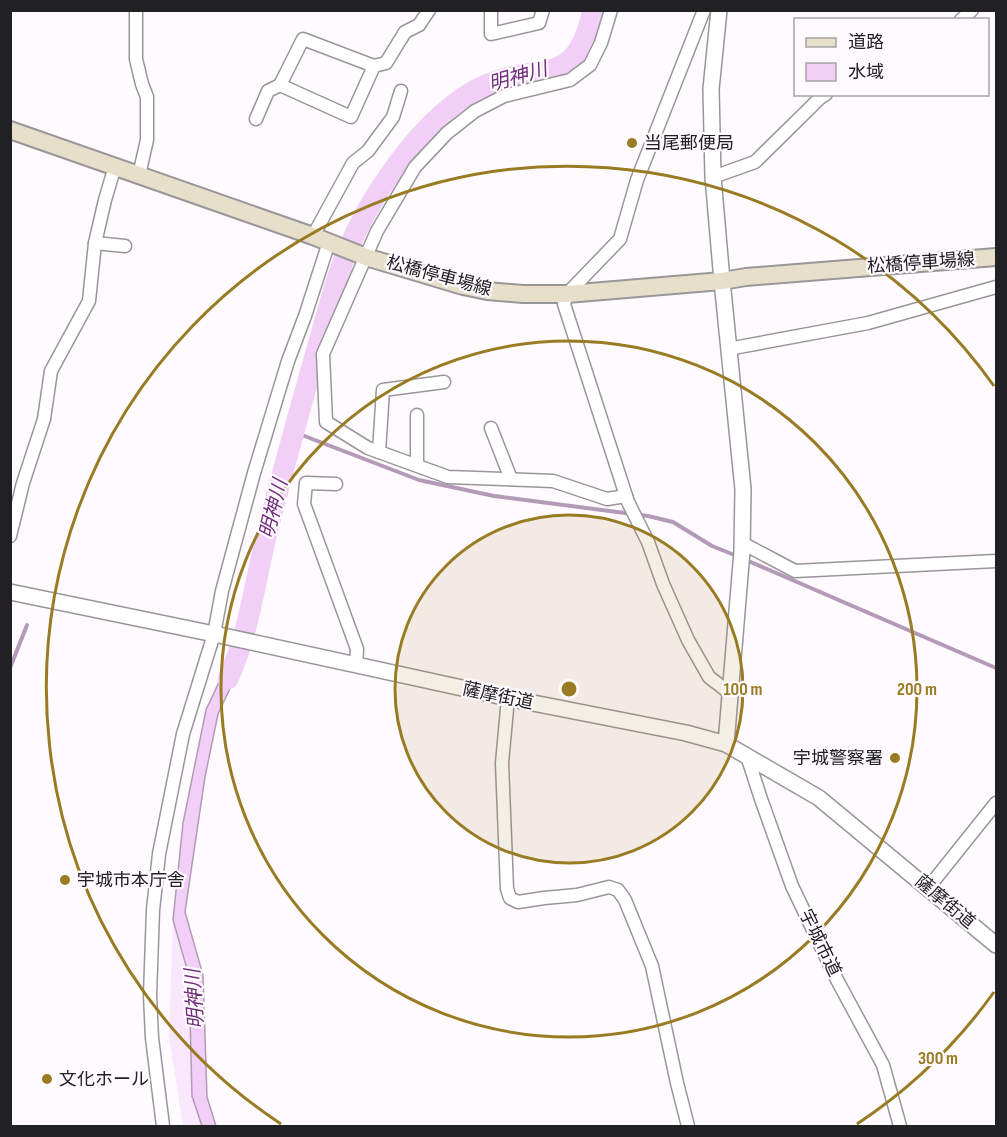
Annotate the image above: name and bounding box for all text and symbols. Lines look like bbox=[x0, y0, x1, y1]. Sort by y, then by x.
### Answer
legend bbox=[794, 18, 989, 96]
text: 道路 bbox=[848, 32, 884, 53]
water label: 明神川 bbox=[486, 57, 552, 97]
text: 水域 bbox=[848, 62, 884, 83]
place label: 当尾郵便局 bbox=[644, 133, 734, 154]
marker: 当尾郵便局 bbox=[625, 136, 639, 150]
street label: 松橋停車場線 bbox=[866, 249, 976, 277]
street label: 松橋停車場線 bbox=[384, 252, 494, 300]
water label: 明神川 bbox=[255, 475, 293, 541]
street label: 薩摩街道 bbox=[461, 678, 535, 714]
centre of rings bbox=[559, 679, 579, 699]
text: 100 m bbox=[724, 679, 763, 700]
text: 200 m bbox=[897, 679, 937, 700]
place label: 宇城警察署 bbox=[793, 748, 883, 769]
marker: 宇城警察署 bbox=[888, 751, 902, 765]
place label: 宇城市本庁舎 bbox=[77, 870, 185, 891]
street label: 薩摩街道 bbox=[911, 871, 979, 933]
marker: 宇城市本庁舎 bbox=[58, 873, 72, 887]
street label: 宇城市道 bbox=[795, 906, 845, 980]
water label: 明神川 bbox=[181, 966, 209, 1030]
text: 300 m bbox=[918, 1048, 958, 1069]
place label: 文化ホール bbox=[59, 1069, 149, 1090]
marker: 文化ホール bbox=[40, 1072, 54, 1086]

